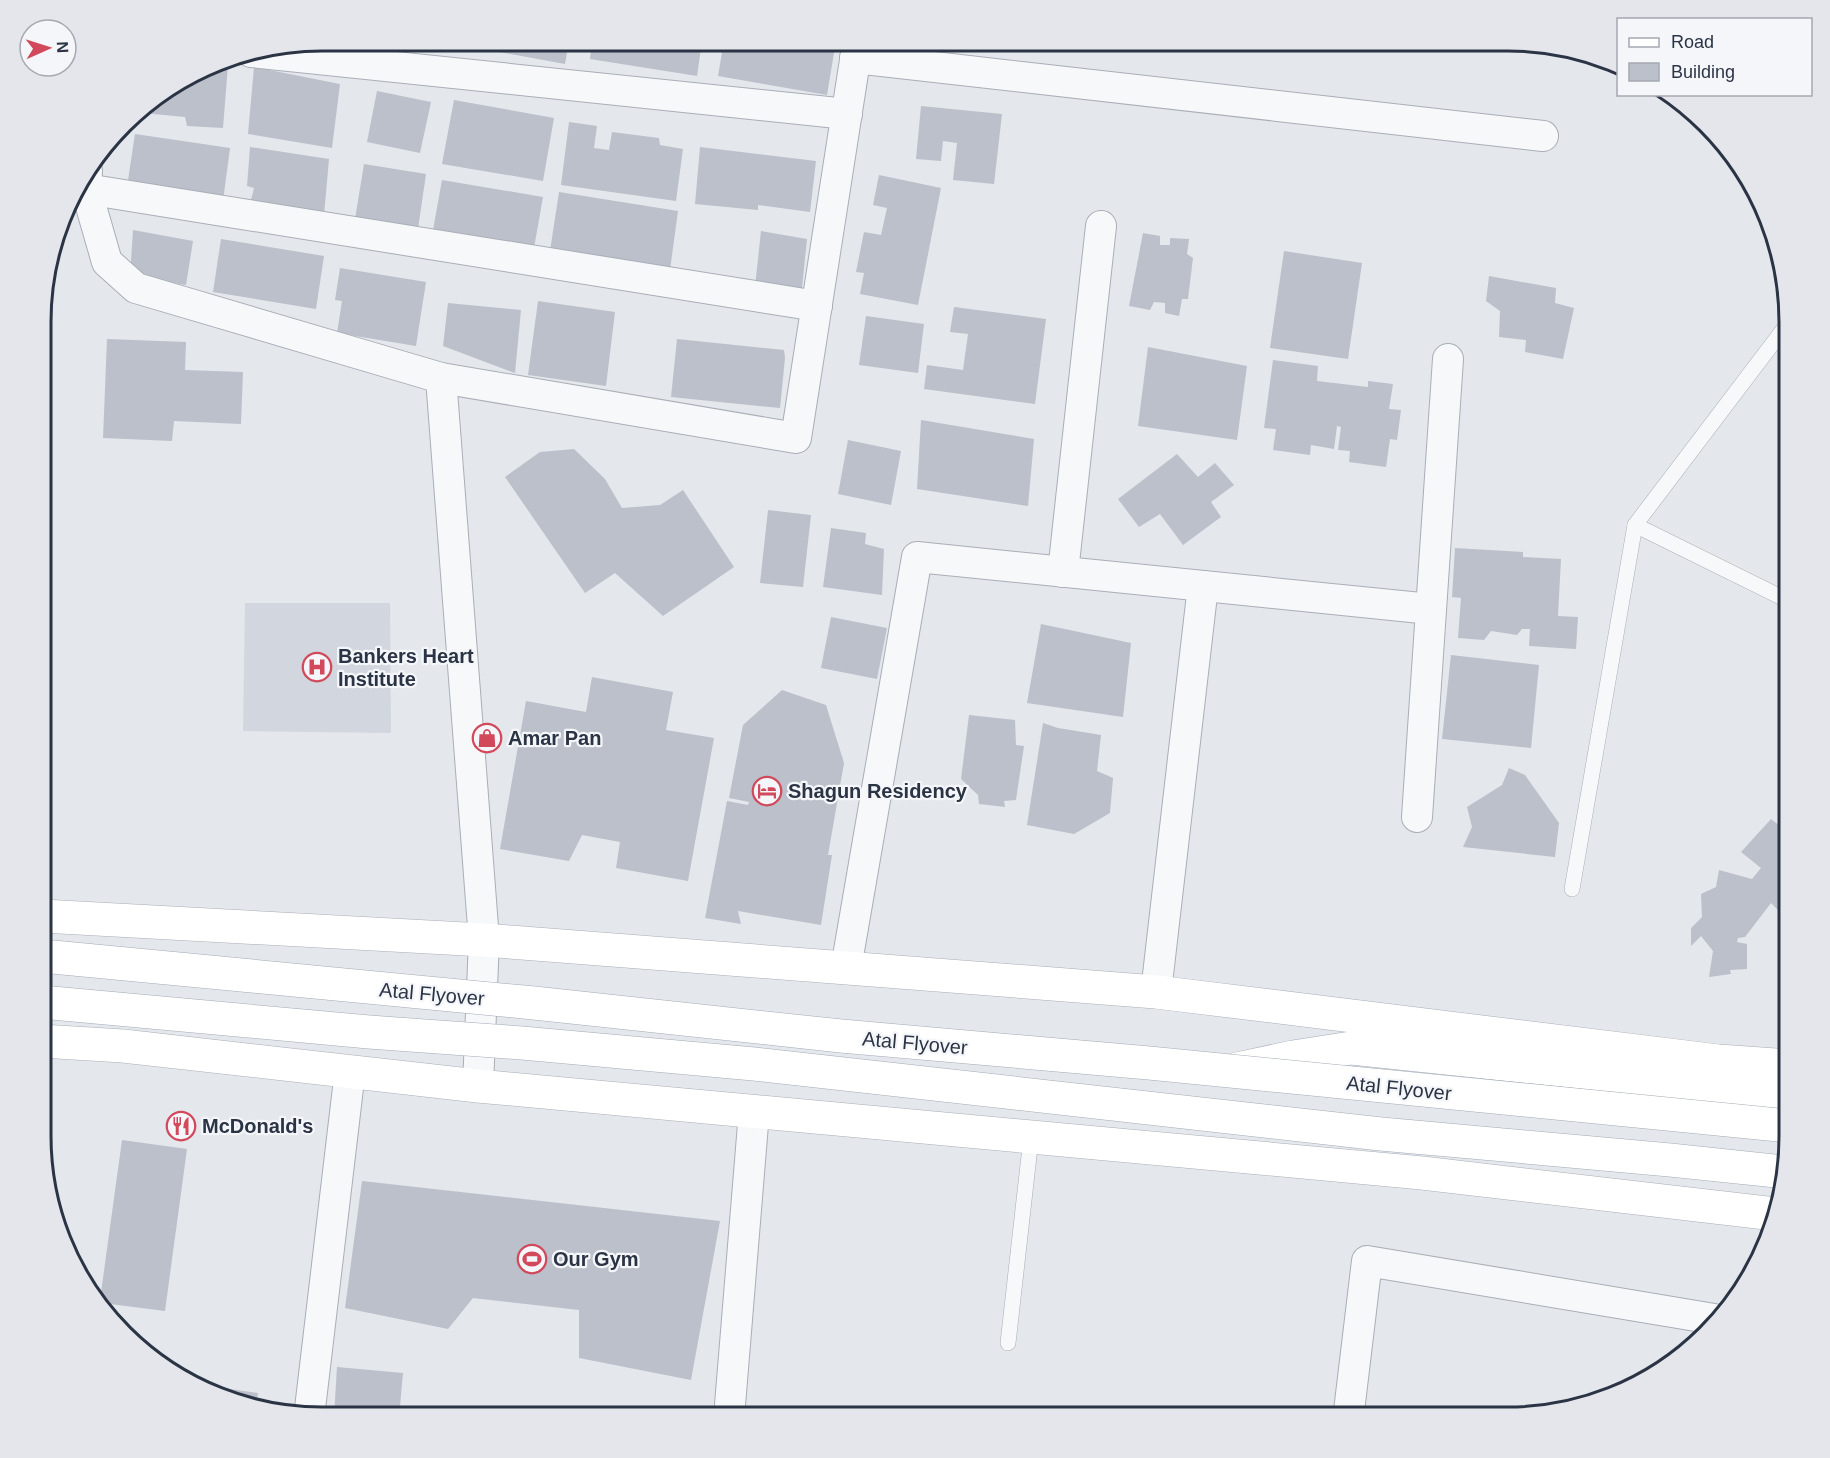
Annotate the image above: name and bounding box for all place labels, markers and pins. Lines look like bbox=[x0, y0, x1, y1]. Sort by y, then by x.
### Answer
place label: Bankers Heart Institute bbox=[338, 645, 474, 690]
hospital icon: Bankers Heart Institute bbox=[301, 651, 333, 683]
shop icon: Amar Pan bbox=[471, 722, 503, 754]
place label: Amar Pan bbox=[508, 727, 601, 749]
hotel icon: Shagun Residency bbox=[751, 775, 783, 807]
place label: Shagun Residency bbox=[788, 780, 968, 802]
restaurant icon: McDonald's bbox=[165, 1110, 197, 1142]
place label: McDonald's bbox=[202, 1115, 313, 1137]
sports icon: Our Gym bbox=[516, 1243, 548, 1275]
place label: Our Gym bbox=[553, 1248, 639, 1270]

